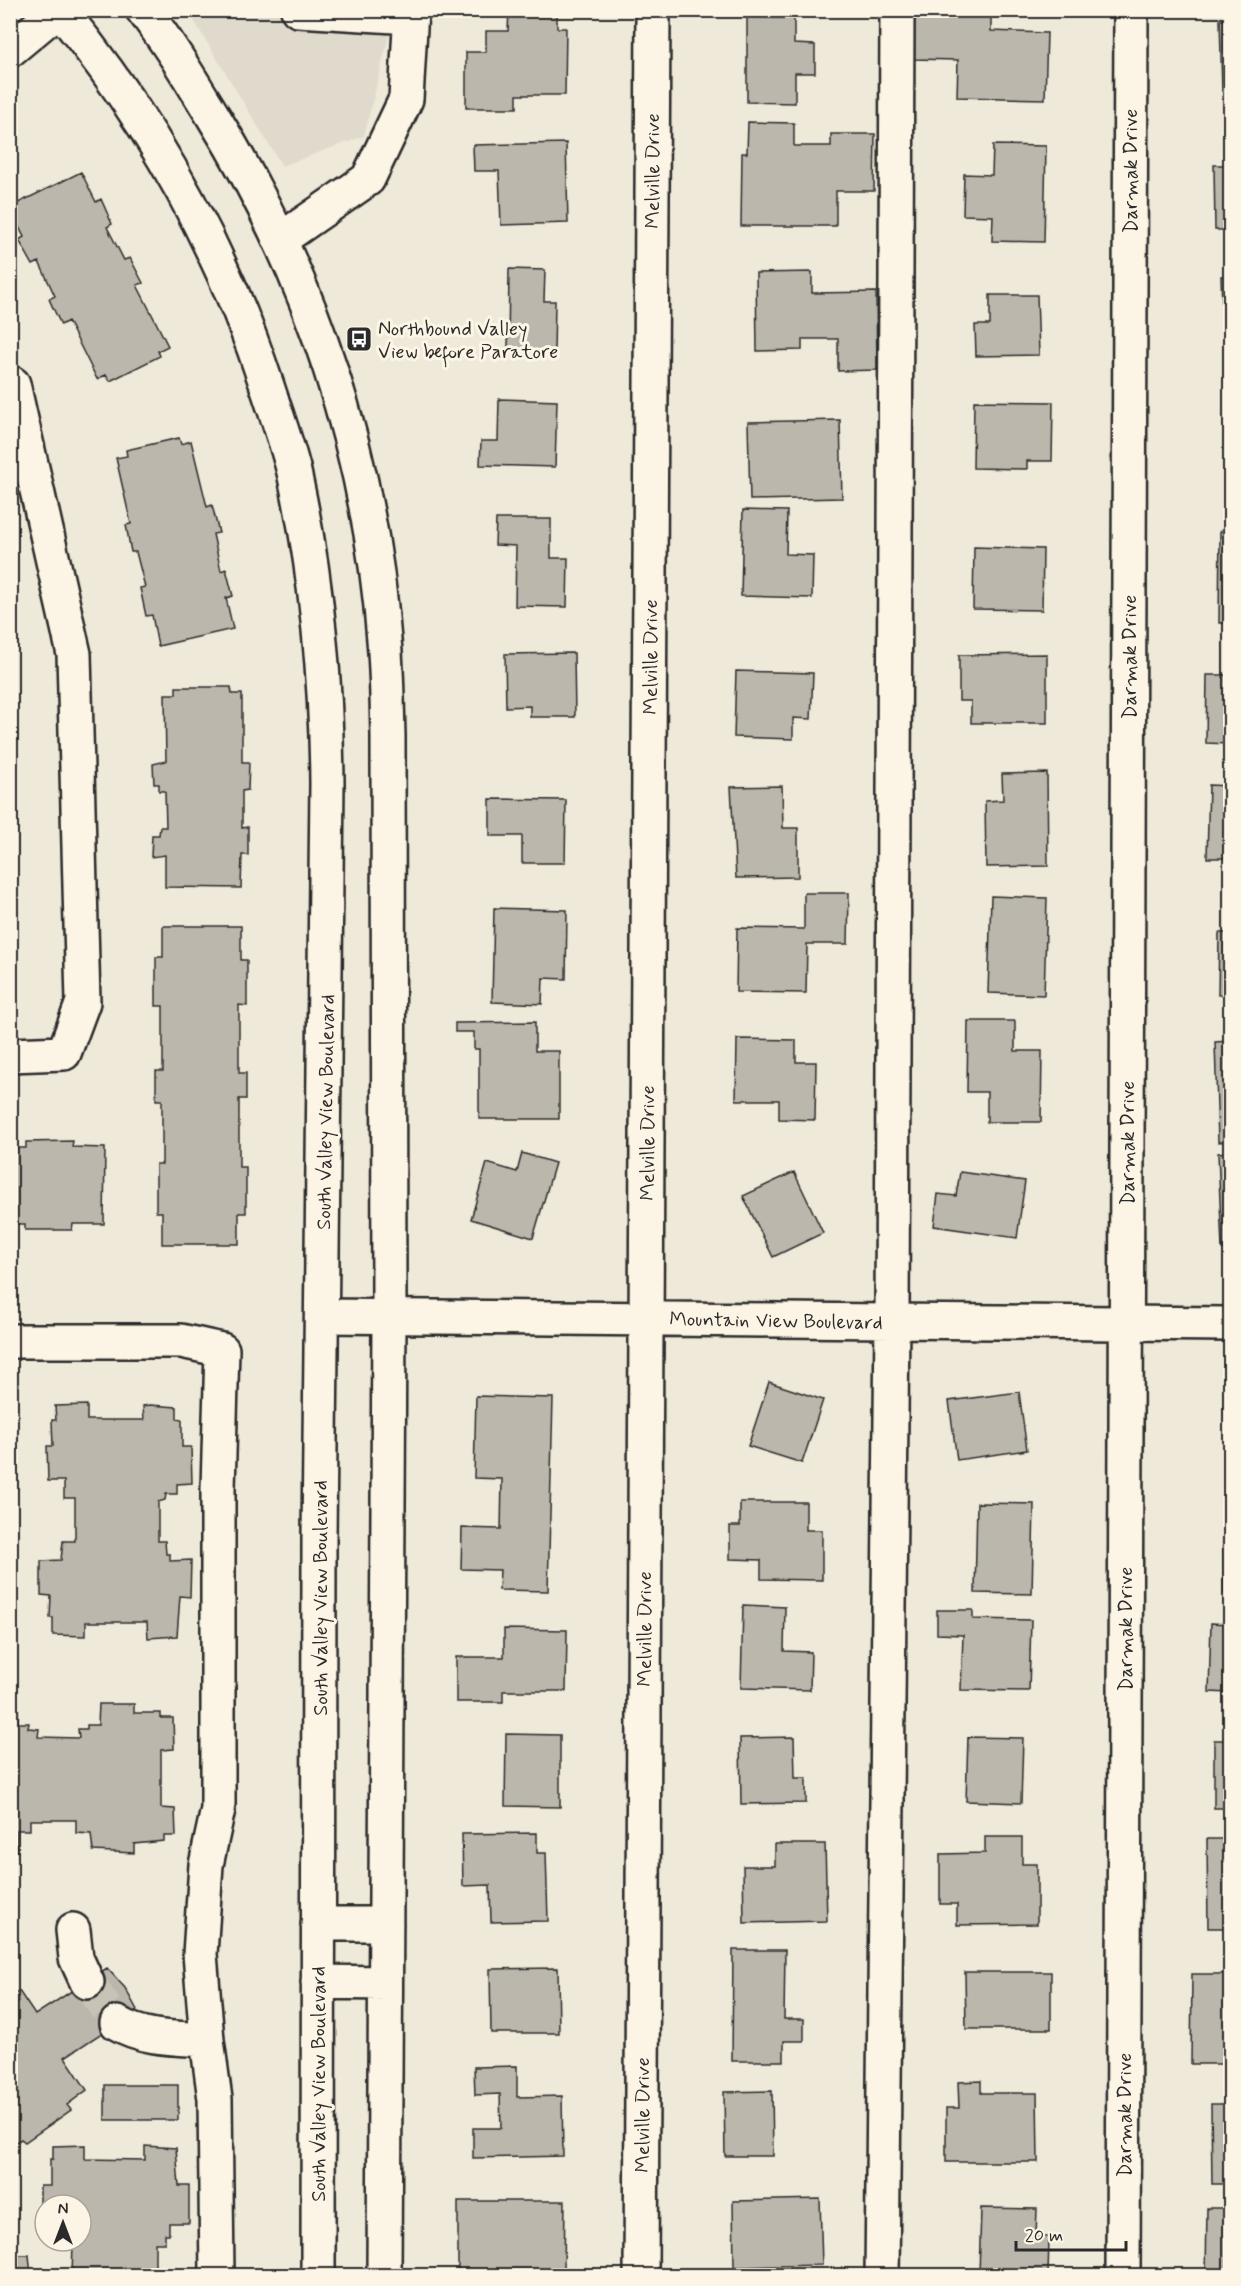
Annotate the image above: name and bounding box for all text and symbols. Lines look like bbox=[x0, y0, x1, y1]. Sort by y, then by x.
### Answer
street label: Darmak Drive bbox=[1118, 109, 1145, 233]
street label: Melville Drive bbox=[640, 113, 667, 229]
place label: Northbound Valley View before Paratore bbox=[378, 316, 558, 368]
bus stop icon: Northbound Valley View before Paratore bbox=[344, 324, 374, 354]
street label: Darmak Drive bbox=[1117, 595, 1144, 719]
street label: Melville Drive bbox=[638, 599, 665, 715]
street label: South Valley View Boulevard bbox=[311, 994, 342, 1230]
street label: Darmak Drive bbox=[1115, 1081, 1142, 1205]
street label: Melville Drive bbox=[635, 1085, 662, 1201]
street label: Mountain View Boulevard bbox=[669, 1306, 883, 1337]
street label: South Valley View Boulevard bbox=[308, 1480, 335, 1716]
street label: Darmak Drive bbox=[1113, 1567, 1140, 1691]
street label: Melville Drive bbox=[632, 1571, 659, 1687]
street label: South Valley View Boulevard bbox=[306, 1966, 333, 2202]
street label: Darmak Drive bbox=[1112, 2053, 1139, 2177]
street label: Melville Drive bbox=[630, 2057, 657, 2173]
north arrow bbox=[33, 2193, 93, 2253]
text: N bbox=[58, 2199, 68, 2220]
scale bar bbox=[1016, 2214, 1126, 2252]
text: 20 m bbox=[1025, 2224, 1063, 2248]

